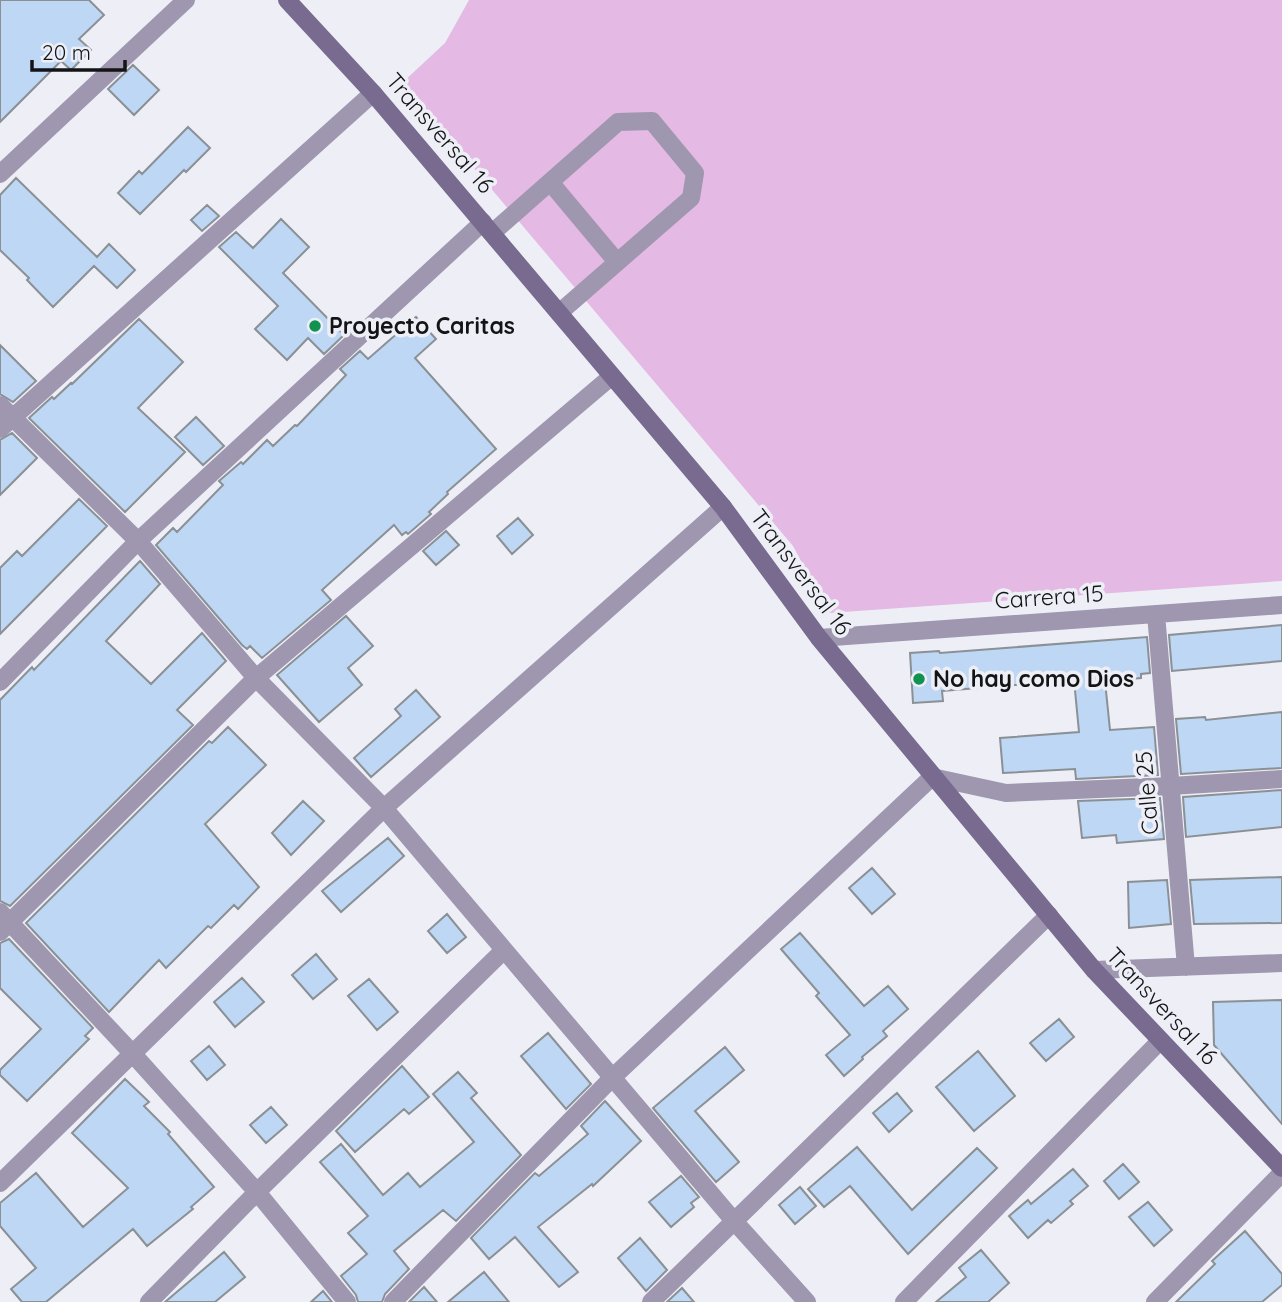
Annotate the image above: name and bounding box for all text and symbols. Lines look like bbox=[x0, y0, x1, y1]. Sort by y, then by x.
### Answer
scale bar bbox=[32, 28, 124, 72]
text: 20 m bbox=[42, 39, 91, 65]
street label: Transversal 16 bbox=[380, 66, 501, 199]
place label: Proyecto Caritas bbox=[329, 311, 515, 340]
marker: Proyecto Caritas bbox=[307, 318, 323, 334]
street label: Transversal 16 bbox=[745, 503, 858, 640]
street label: Carrera 15 bbox=[994, 578, 1104, 615]
place label: No hay como Dios bbox=[933, 664, 1134, 693]
marker: No hay como Dios bbox=[911, 671, 927, 687]
street label: Calle 25 bbox=[1128, 750, 1165, 836]
street label: Transversal 16 bbox=[1100, 941, 1224, 1071]

